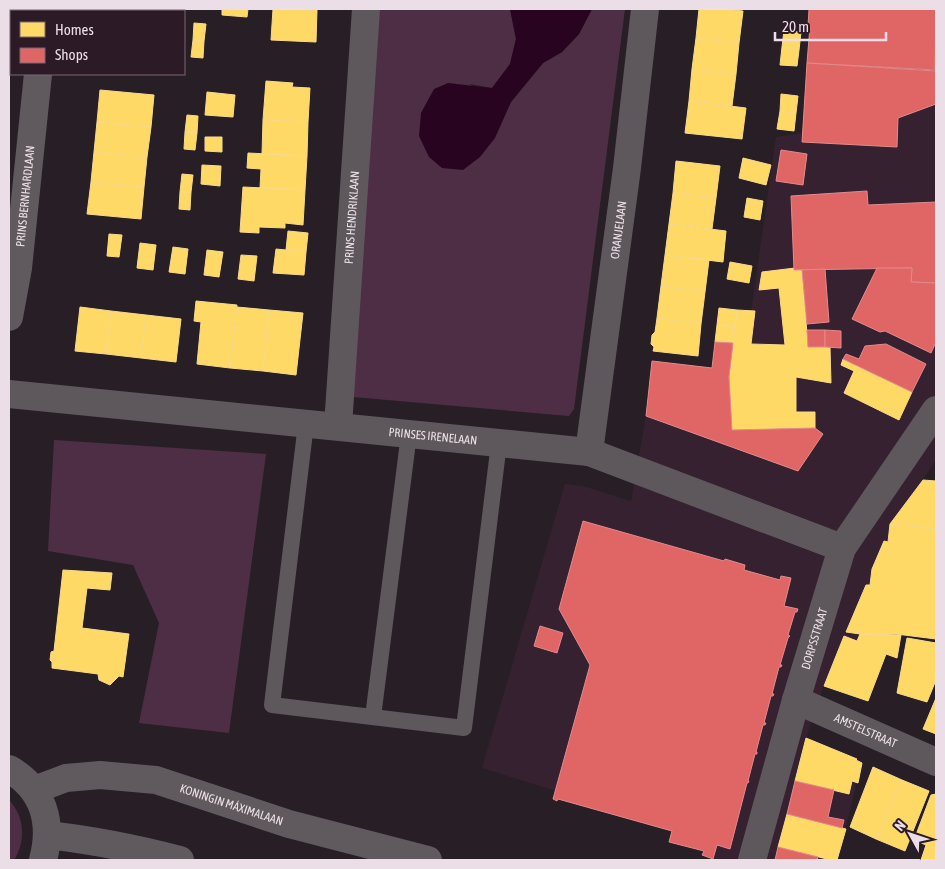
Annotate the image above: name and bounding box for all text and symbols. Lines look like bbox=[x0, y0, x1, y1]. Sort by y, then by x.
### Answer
legend bbox=[10, 10, 185, 75]
scale bar bbox=[775, 10, 886, 42]
text: 20 m bbox=[782, 18, 809, 35]
text: Homes bbox=[55, 21, 94, 38]
text: Shops bbox=[55, 46, 88, 63]
street label: PRINS BERNHARDLAAN bbox=[13, 145, 38, 248]
street label: PRINS HENDRIKLAAN bbox=[342, 171, 362, 264]
street label: ORANJELAAN bbox=[608, 200, 630, 260]
street label: PRINSES IRENELAAN bbox=[388, 425, 478, 448]
street label: DORPSSTRAAT bbox=[799, 606, 831, 671]
street label: AMSTELSTRAAT bbox=[832, 711, 900, 751]
street label: KONINGIN MÁXIMALAAN bbox=[178, 781, 285, 829]
north arrow bbox=[885, 809, 935, 859]
text: N bbox=[891, 817, 909, 834]

